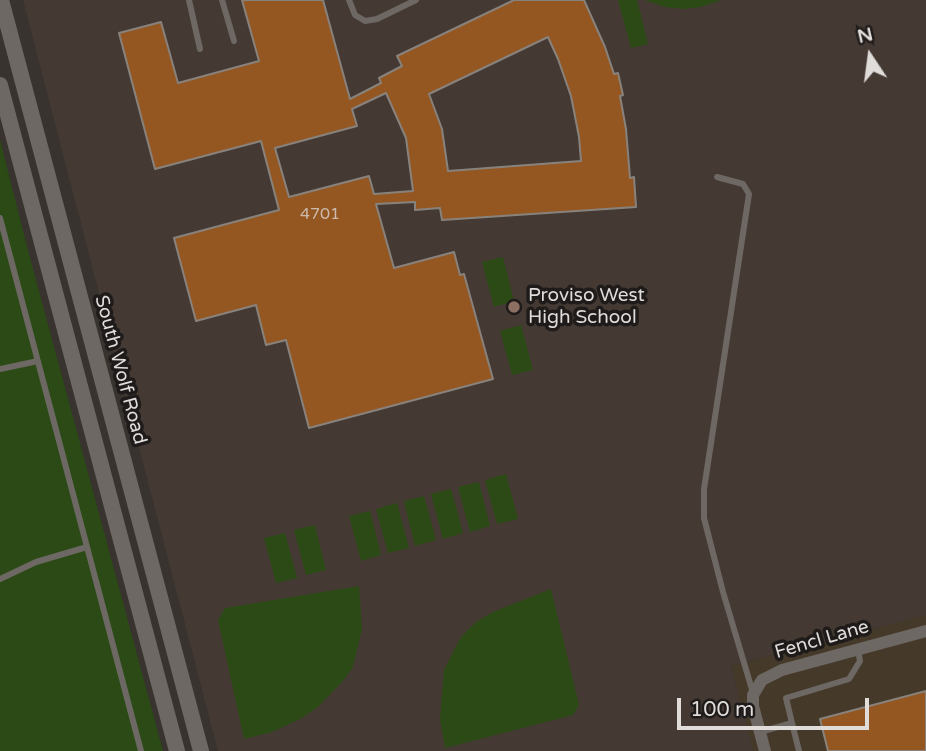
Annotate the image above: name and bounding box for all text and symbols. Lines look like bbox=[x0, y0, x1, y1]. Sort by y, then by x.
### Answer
north arrow bbox=[835, 21, 905, 91]
text: N bbox=[855, 23, 875, 48]
house number: 4701 bbox=[300, 205, 340, 225]
place label: Proviso West High School bbox=[528, 285, 645, 329]
street label: South Wolf Road bbox=[89, 293, 151, 447]
marker: Proviso West High School bbox=[506, 299, 522, 315]
street label: Fencl Lane bbox=[772, 616, 872, 664]
scale bar bbox=[681, 684, 874, 728]
text: 100 m bbox=[690, 697, 754, 722]

